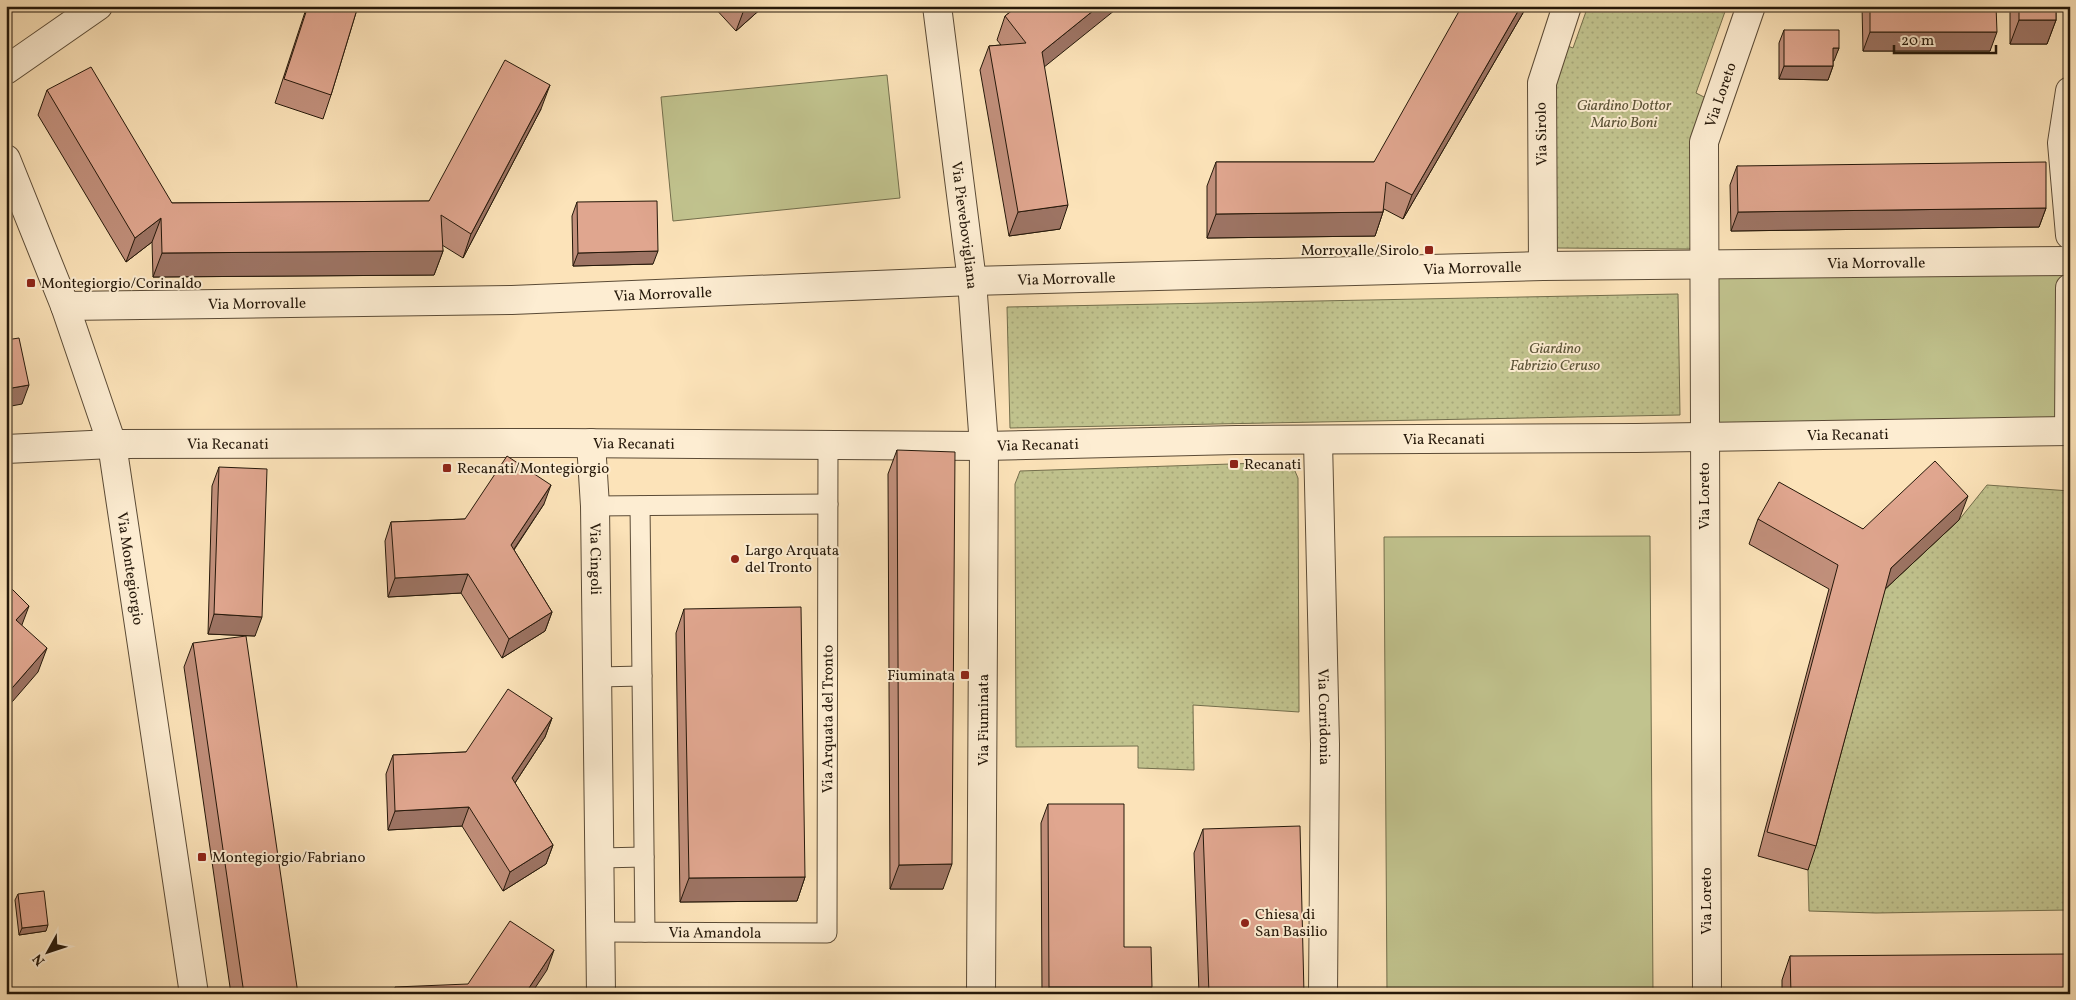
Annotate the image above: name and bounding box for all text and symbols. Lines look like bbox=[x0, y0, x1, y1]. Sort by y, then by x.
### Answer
scale bar bbox=[1894, 22, 1996, 54]
text: 20 m bbox=[1901, 31, 1934, 52]
street label: Via Loreto bbox=[1701, 60, 1743, 131]
park label: Giardino Dottor Mario Boni bbox=[1577, 96, 1672, 134]
street label: Via Sirolo bbox=[1531, 102, 1554, 166]
street label: Via Pievebovigliana bbox=[945, 160, 982, 290]
place label: Morrovalle/Sirolo bbox=[1301, 241, 1419, 262]
marker: Morrovalle/Sirolo bbox=[1423, 244, 1435, 256]
street label: Via Morrovalle bbox=[1827, 253, 1926, 275]
street label: Via Morrovalle bbox=[1423, 258, 1522, 281]
street label: Via Morrovalle bbox=[1017, 268, 1116, 292]
place label: Montegiorgio/Corinaldo bbox=[41, 274, 202, 295]
marker: Montegiorgio/Corinaldo bbox=[25, 277, 37, 289]
street label: Via Morrovalle bbox=[613, 283, 712, 308]
street label: Via Morrovalle bbox=[208, 294, 306, 316]
park label: Giardino Fabrizio Ceruso bbox=[1510, 339, 1600, 377]
street label: Via Recanati bbox=[1807, 425, 1889, 447]
street label: Via Recanati bbox=[1403, 430, 1485, 451]
street label: Via Recanati bbox=[593, 434, 675, 456]
street label: Via Recanati bbox=[187, 435, 269, 456]
street label: Via Recanati bbox=[997, 435, 1079, 458]
place label: Recanati bbox=[1244, 455, 1301, 476]
marker: Recanati bbox=[1228, 458, 1240, 470]
place label: Recanati/Montegiorgio bbox=[457, 459, 609, 480]
marker: Recanati/Montegiorgio bbox=[441, 462, 453, 474]
street label: Via Loreto bbox=[1695, 462, 1716, 530]
street label: Via Montegiorgio bbox=[110, 511, 148, 627]
street label: Via Cingoli bbox=[583, 523, 605, 595]
place label: Largo Arquata del Tronto bbox=[745, 541, 839, 579]
marker: Largo Arquata del Tronto bbox=[729, 553, 741, 565]
street label: Via Arquata del Tronto bbox=[818, 645, 840, 793]
place label: Fiuminata bbox=[887, 666, 955, 687]
street label: Via Corridonia bbox=[1311, 668, 1334, 765]
marker: Fiuminata bbox=[959, 669, 971, 681]
street label: Via Fiuminata bbox=[974, 674, 995, 766]
place label: Montegiorgio/Fabriano bbox=[212, 848, 365, 869]
marker: Montegiorgio/Fabriano bbox=[196, 851, 208, 863]
street label: Via Loreto bbox=[1697, 867, 1718, 935]
place label: Chiesa di San Basilio bbox=[1255, 905, 1327, 943]
marker: Chiesa di San Basilio bbox=[1239, 917, 1251, 929]
street label: Via Amandola bbox=[668, 923, 762, 945]
north arrow bbox=[22, 928, 72, 978]
text: N bbox=[29, 949, 50, 969]

